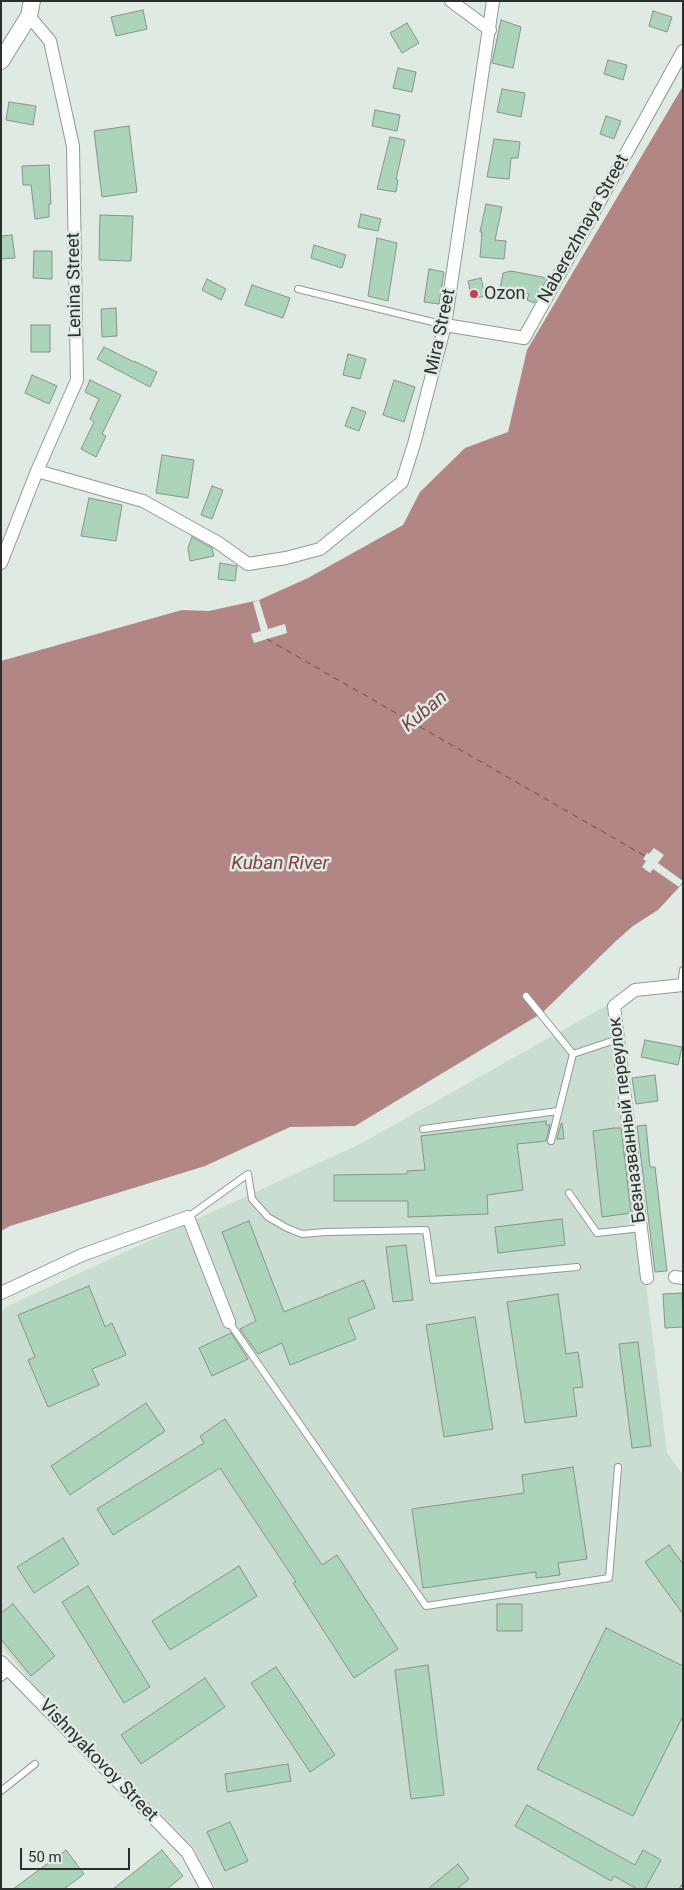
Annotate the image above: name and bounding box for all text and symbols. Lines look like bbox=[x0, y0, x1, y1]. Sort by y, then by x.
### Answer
street label: Naberezhnaya Street bbox=[534, 151, 634, 307]
street label: Lenina Street bbox=[63, 232, 87, 338]
place label: Ozon bbox=[484, 283, 525, 305]
street label: Mira Street bbox=[421, 287, 461, 377]
marker: Ozon bbox=[468, 288, 480, 300]
water label: Kuban bbox=[398, 687, 452, 737]
water label: Kuban River bbox=[231, 853, 329, 875]
street label: Безназванный переулок bbox=[605, 1016, 651, 1224]
street label: Vishnyakovoy Street bbox=[34, 1695, 162, 1827]
scale bar bbox=[22, 1838, 132, 1870]
text: 50 m bbox=[28, 1848, 62, 1866]

